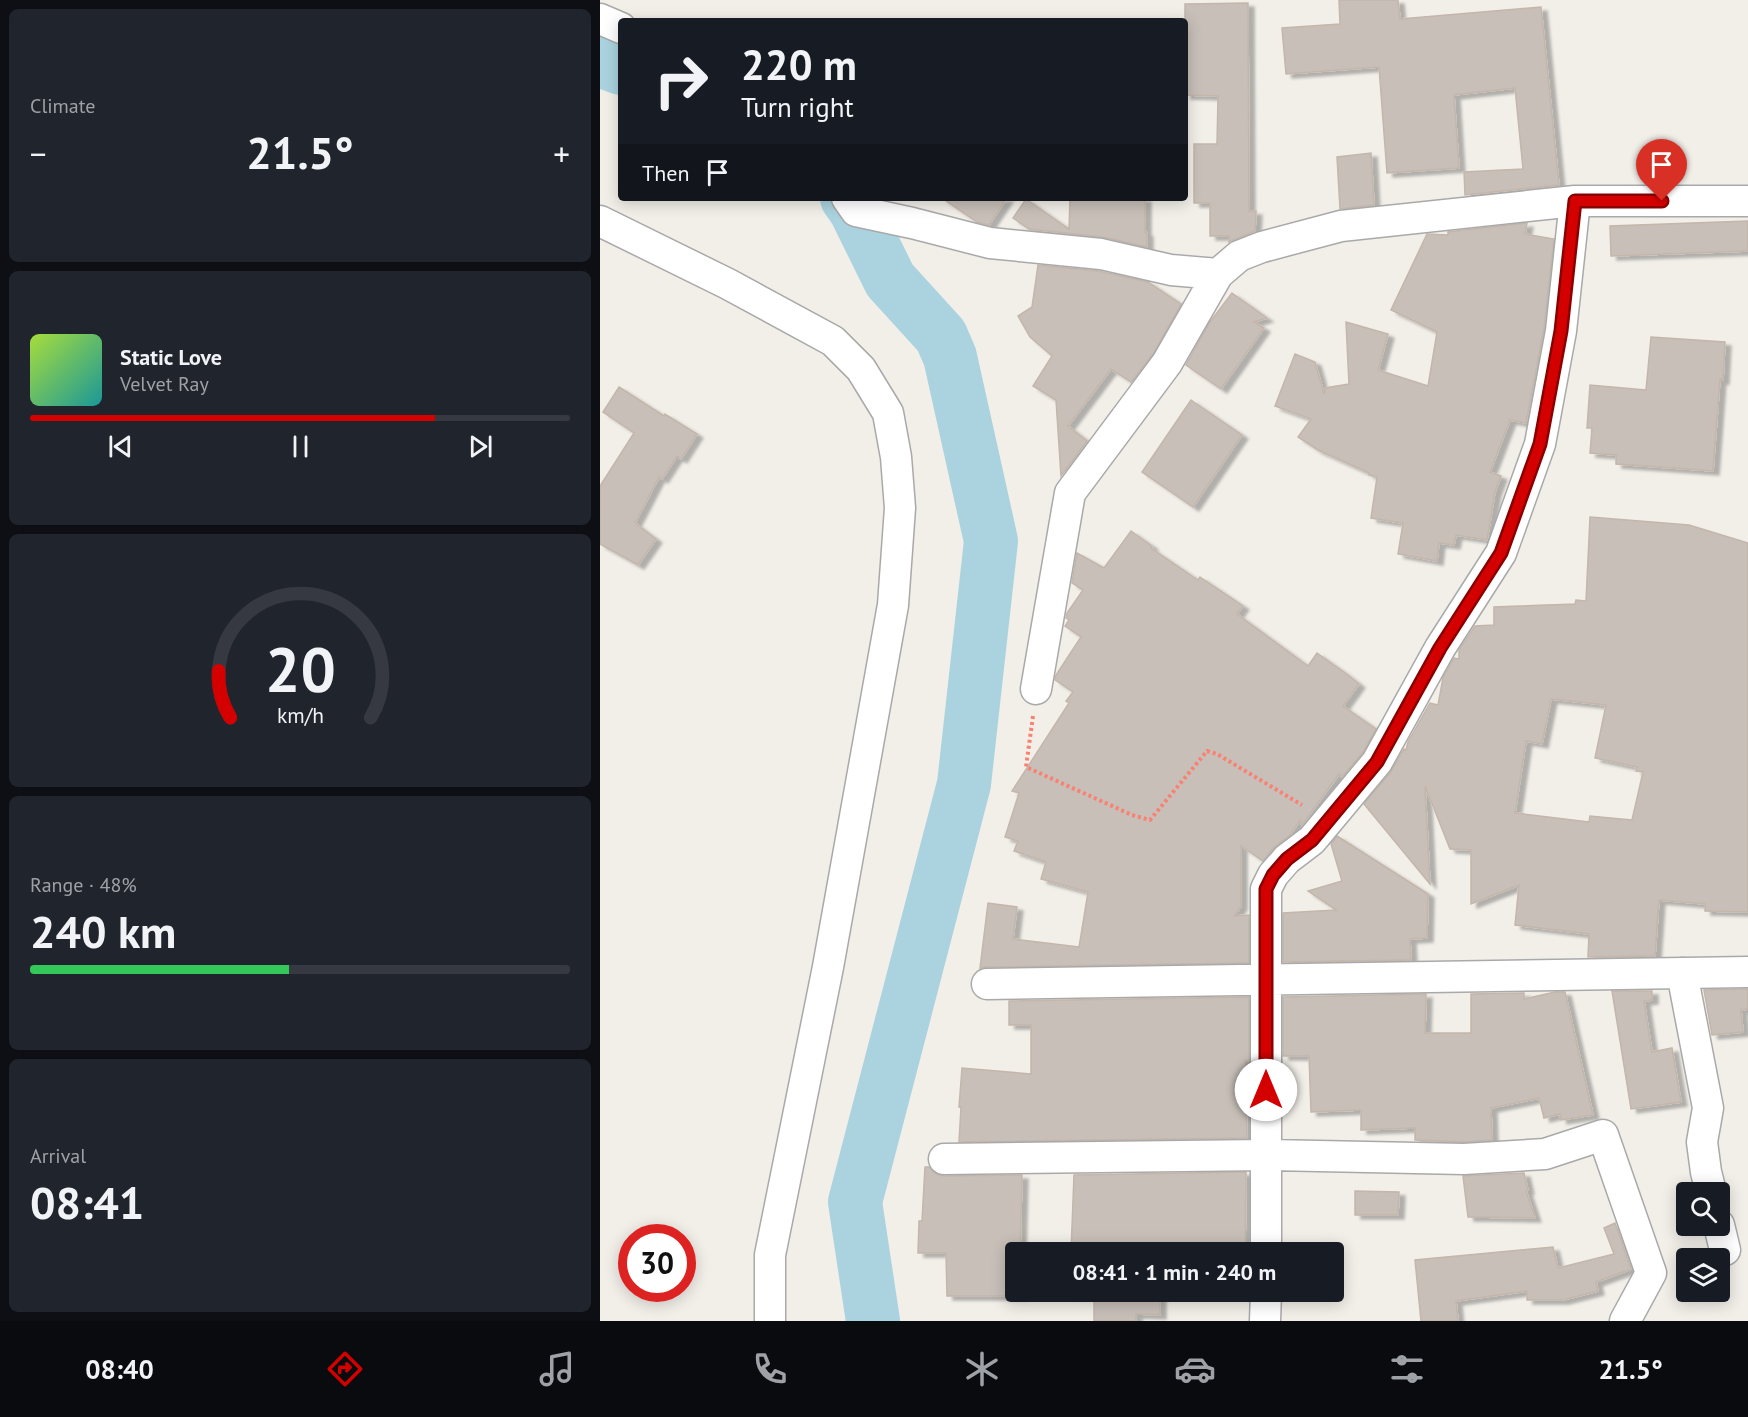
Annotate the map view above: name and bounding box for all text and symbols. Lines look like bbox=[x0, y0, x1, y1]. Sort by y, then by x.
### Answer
text: 220 m bbox=[741, 37, 857, 92]
icon: right bbox=[642, 42, 720, 120]
text: Turn right bbox=[741, 90, 854, 124]
text: Climate bbox=[30, 93, 96, 119]
text: 21.5° bbox=[246, 123, 354, 181]
text: − bbox=[30, 132, 47, 175]
text: + bbox=[553, 132, 570, 175]
pin bbox=[1636, 139, 1687, 201]
icon: arrive bbox=[1645, 148, 1678, 181]
icon: arrive bbox=[701, 156, 734, 189]
text: Then bbox=[642, 159, 689, 187]
text: Static Love bbox=[120, 343, 222, 371]
text: Velvet Ray bbox=[120, 371, 209, 397]
icon: previous bbox=[104, 430, 137, 463]
icon: pause bbox=[284, 430, 317, 463]
icon: next bbox=[464, 430, 497, 463]
text: 20 bbox=[265, 628, 335, 709]
text: km/h bbox=[276, 701, 323, 729]
text: Range · 48% bbox=[30, 872, 137, 898]
text: 240 km bbox=[30, 902, 176, 960]
position arrow bbox=[1234, 1058, 1298, 1122]
text: Arrival bbox=[30, 1143, 86, 1169]
text: 08:41 bbox=[30, 1173, 144, 1231]
map controls bbox=[1676, 1182, 1730, 1302]
button: search bbox=[1676, 1182, 1730, 1236]
speed limit sign: 30 bbox=[618, 1224, 696, 1302]
button: layers bbox=[1676, 1248, 1730, 1302]
text: 08:41 · 1 min · 240 m bbox=[1073, 1258, 1276, 1286]
icon: directions bbox=[324, 1348, 366, 1390]
icon: music bbox=[536, 1348, 578, 1390]
icon: phone bbox=[749, 1348, 791, 1390]
icon: climate bbox=[961, 1348, 1003, 1390]
icon: car bbox=[1174, 1348, 1216, 1390]
icon: filters bbox=[1386, 1348, 1428, 1390]
text: 08:40 bbox=[85, 1352, 154, 1386]
text: 21.5° bbox=[1598, 1352, 1663, 1386]

